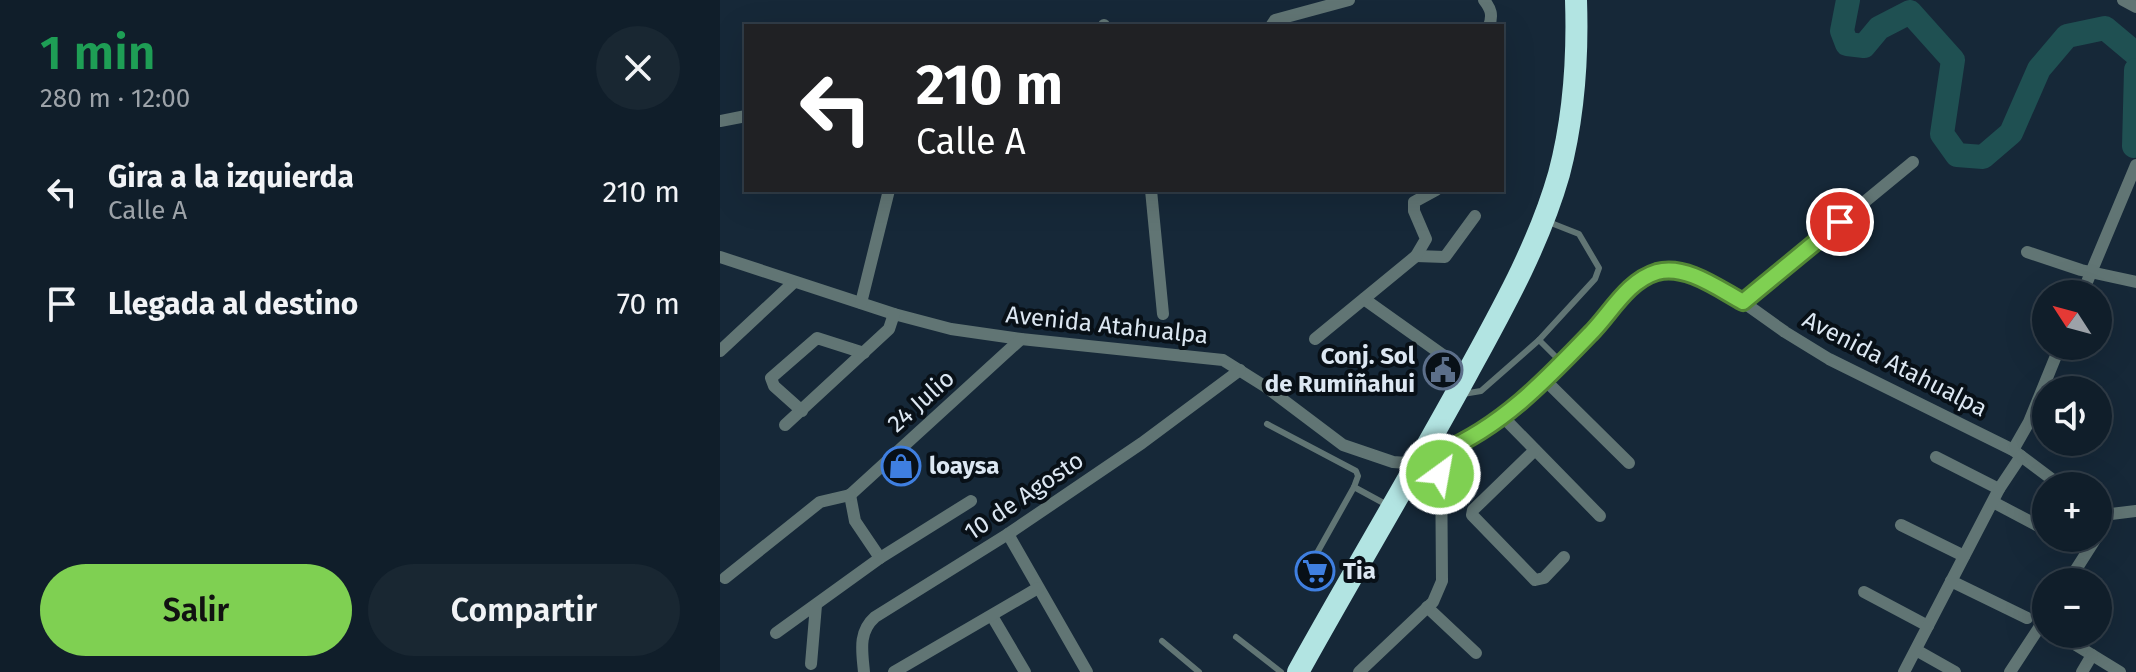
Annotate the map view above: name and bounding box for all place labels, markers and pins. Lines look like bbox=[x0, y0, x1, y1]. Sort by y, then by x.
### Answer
pin bbox=[1806, 188, 1874, 256]
place label: Conj. Sol de Rumiñahui bbox=[1265, 342, 1416, 398]
public building icon: Conj. Sol de Rumiñahui bbox=[1422, 349, 1464, 391]
shop icon: loaysa bbox=[880, 445, 922, 487]
place label: loaysa bbox=[929, 452, 999, 480]
supermarket icon: Tia bbox=[1294, 550, 1336, 592]
place label: Tia bbox=[1343, 557, 1376, 585]

